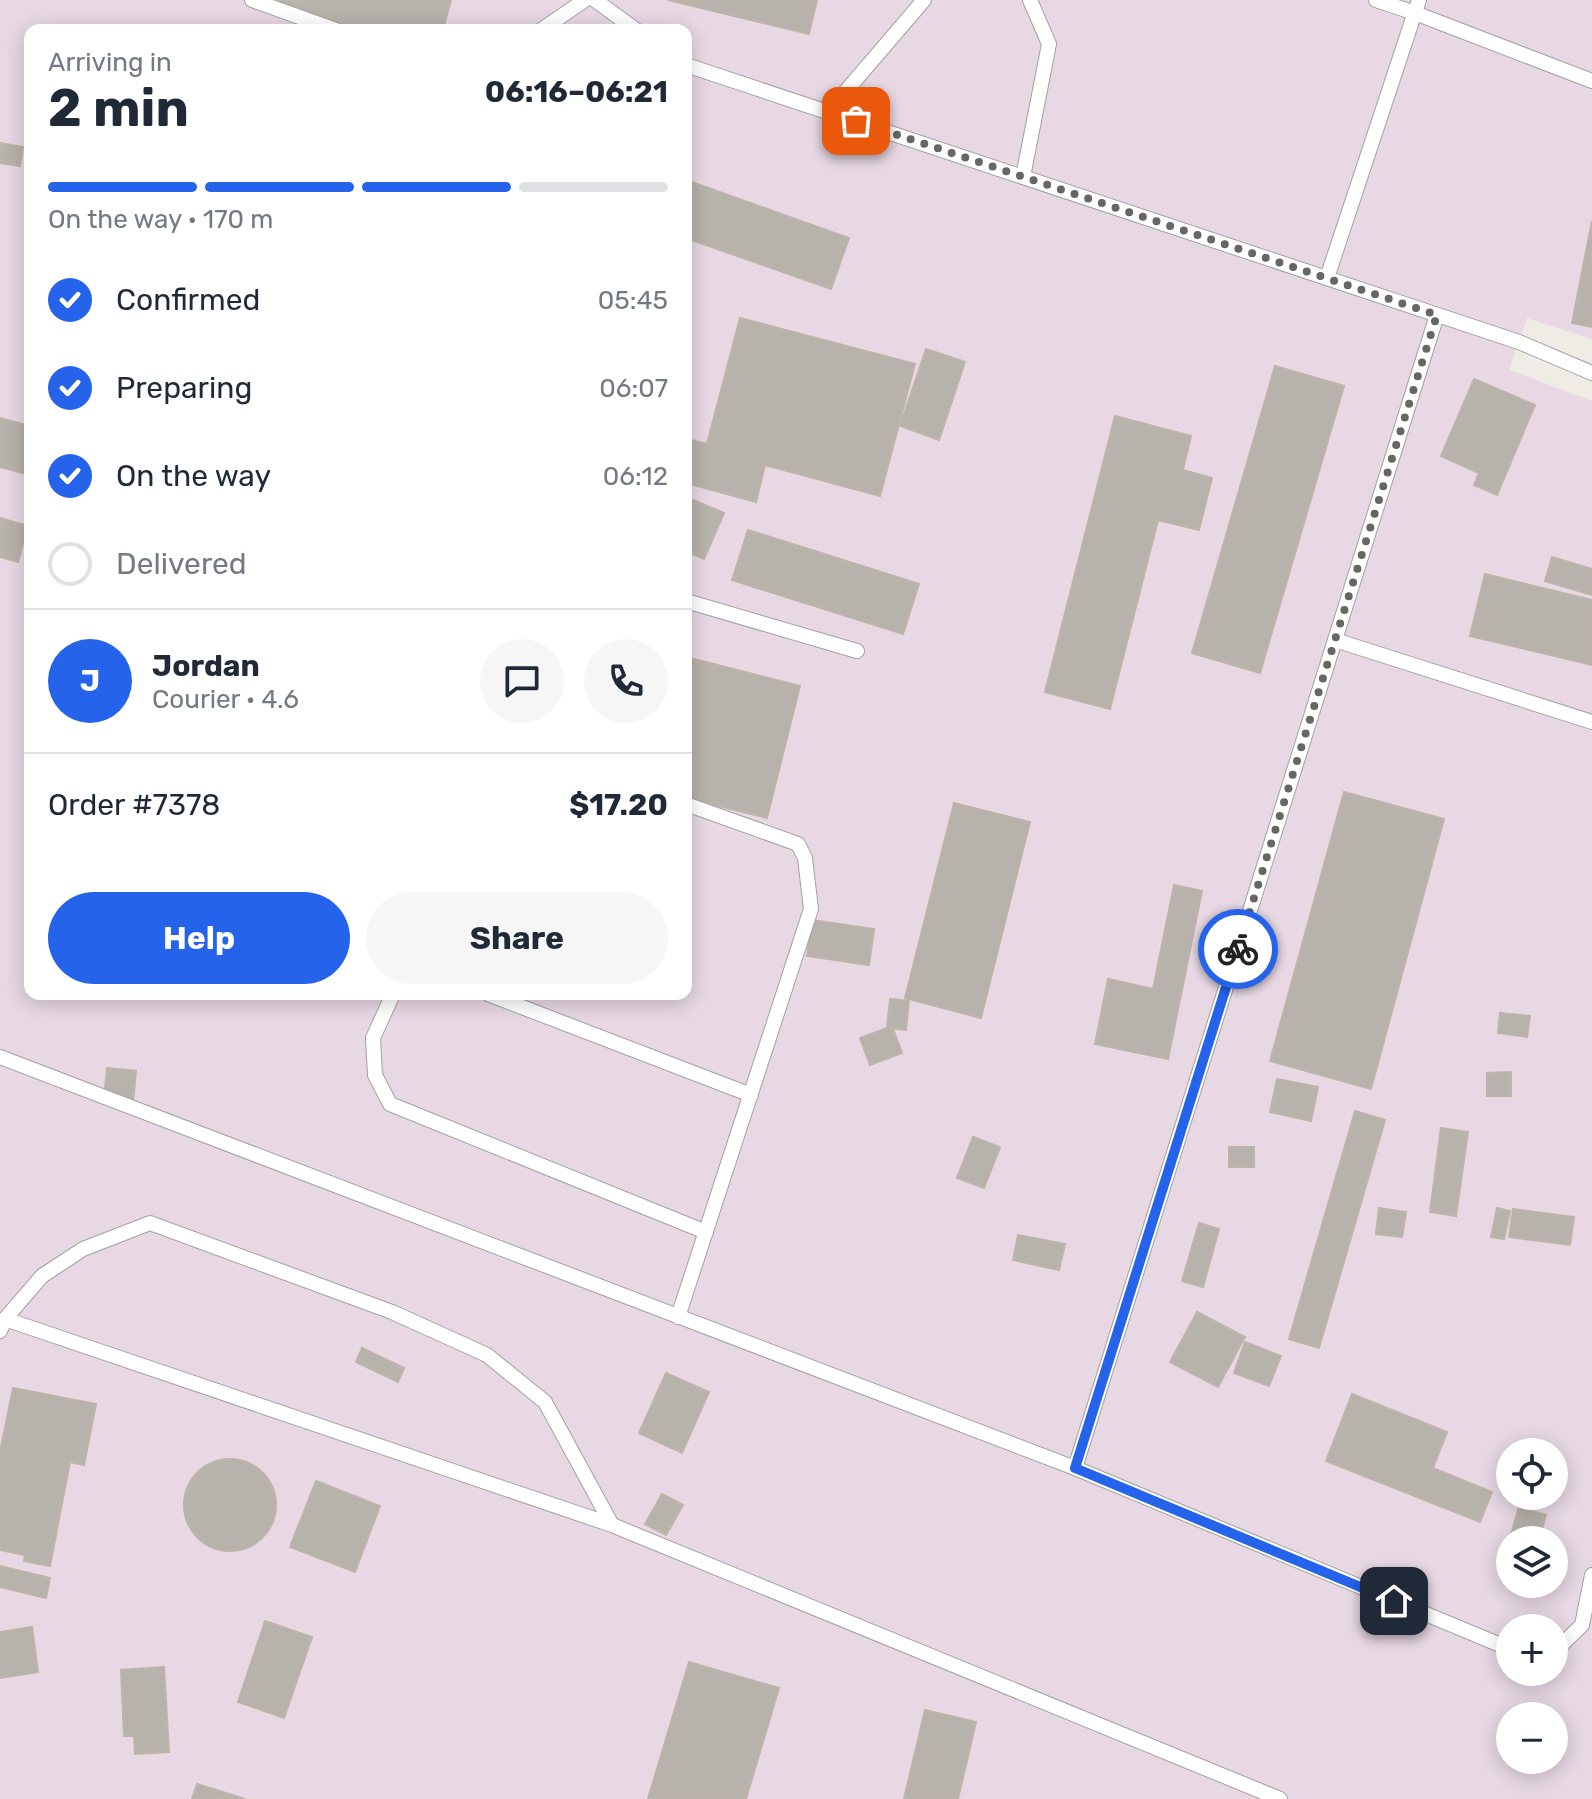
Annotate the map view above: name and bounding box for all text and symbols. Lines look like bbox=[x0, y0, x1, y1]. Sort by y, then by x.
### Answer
text: Arriving in bbox=[48, 47, 172, 78]
text: 06:16–06:21 bbox=[485, 74, 668, 110]
text: 2 min bbox=[48, 77, 189, 139]
pin bbox=[822, 87, 890, 155]
icon: bag bbox=[834, 99, 878, 143]
text: On the way · 170 m bbox=[48, 204, 273, 235]
icon: check bbox=[48, 278, 92, 322]
text: Confirmed bbox=[116, 282, 260, 318]
text: 05:45 bbox=[598, 285, 668, 316]
icon: check bbox=[48, 366, 92, 410]
text: Preparing bbox=[116, 370, 252, 406]
text: 06:07 bbox=[599, 373, 668, 404]
icon: check bbox=[48, 454, 92, 498]
text: On the way bbox=[116, 458, 271, 494]
text: 06:12 bbox=[603, 461, 668, 492]
text: Delivered bbox=[116, 546, 247, 582]
button: chat bbox=[480, 639, 564, 723]
button: phone bbox=[584, 639, 668, 723]
text: Jordan bbox=[152, 648, 260, 684]
text: J bbox=[80, 663, 100, 699]
text: Courier · 4.6 bbox=[152, 684, 299, 715]
text: Order #7378 bbox=[48, 787, 220, 823]
text: $17.20 bbox=[569, 787, 668, 823]
button: Help bbox=[48, 892, 350, 984]
button: Share bbox=[366, 892, 668, 984]
courier bbox=[1198, 909, 1278, 989]
icon: bike bbox=[1216, 927, 1260, 971]
map controls bbox=[1496, 1438, 1568, 1774]
button: locate bbox=[1496, 1438, 1568, 1510]
button: layers bbox=[1496, 1526, 1568, 1598]
pin bbox=[1360, 1567, 1428, 1635]
icon: home bbox=[1372, 1579, 1416, 1623]
button: + bbox=[1496, 1614, 1568, 1686]
button: − bbox=[1496, 1702, 1568, 1774]

